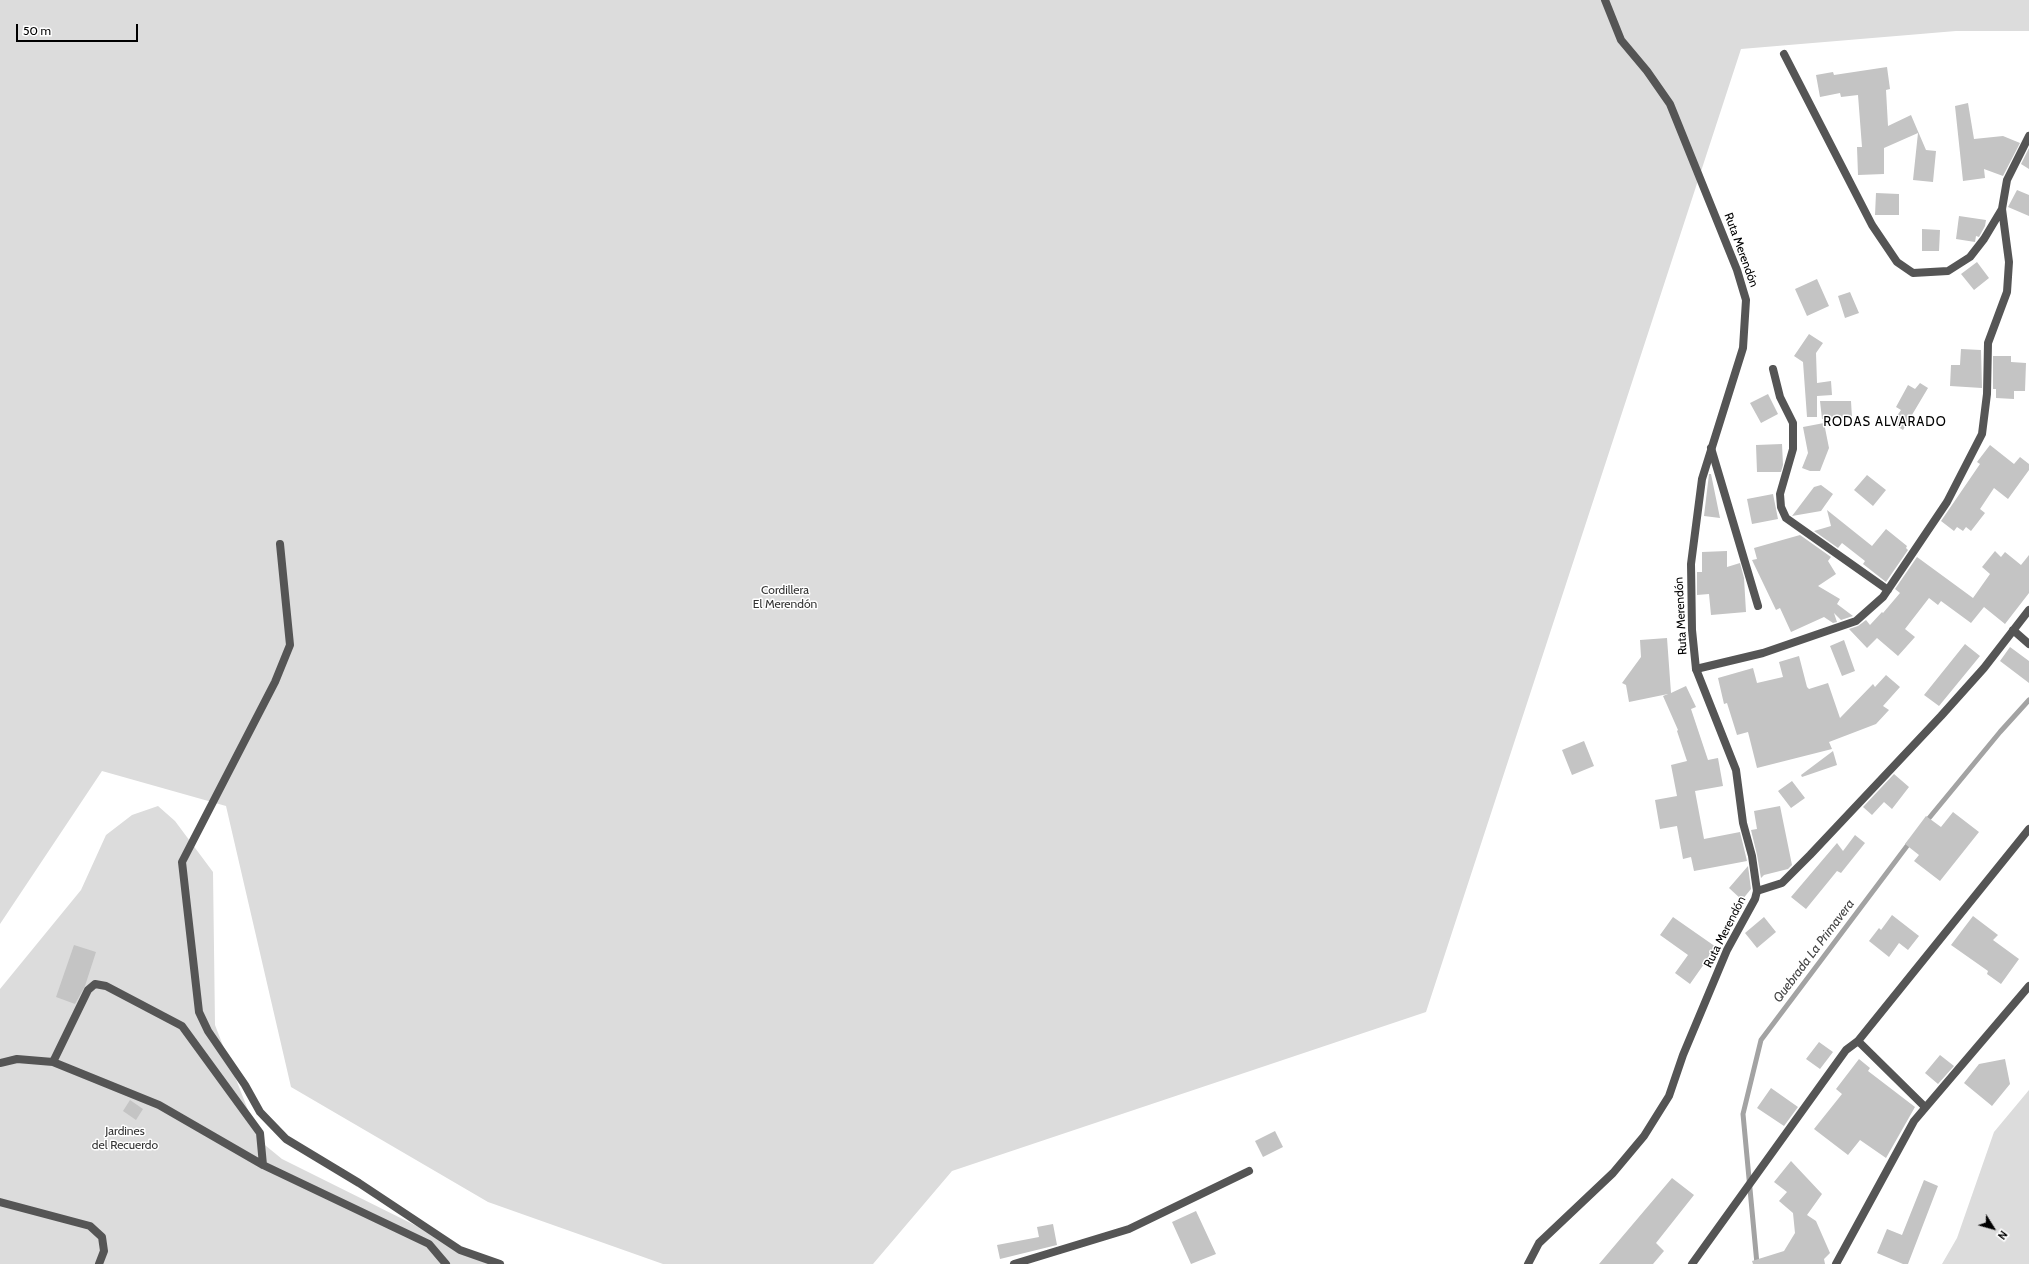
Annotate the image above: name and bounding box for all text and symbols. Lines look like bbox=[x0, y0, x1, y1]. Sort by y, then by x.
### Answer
scale bar bbox=[18, 16, 140, 42]
text: 50 m bbox=[23, 23, 51, 38]
street label: Ruta Merendón bbox=[1721, 211, 1761, 289]
district label: RODAS ALVARADO bbox=[1823, 414, 1947, 430]
street label: Ruta Merendón bbox=[1672, 577, 1690, 655]
park label: Cordillera El Merendón bbox=[753, 583, 817, 611]
street label: Ruta Merendón bbox=[1701, 894, 1749, 970]
water label: Quebrada La Primavera bbox=[1770, 896, 1858, 1006]
park label: Jardines del Recuerdo bbox=[92, 1124, 158, 1152]
north arrow bbox=[1973, 1208, 2013, 1248]
text: N bbox=[1995, 1228, 2011, 1243]

